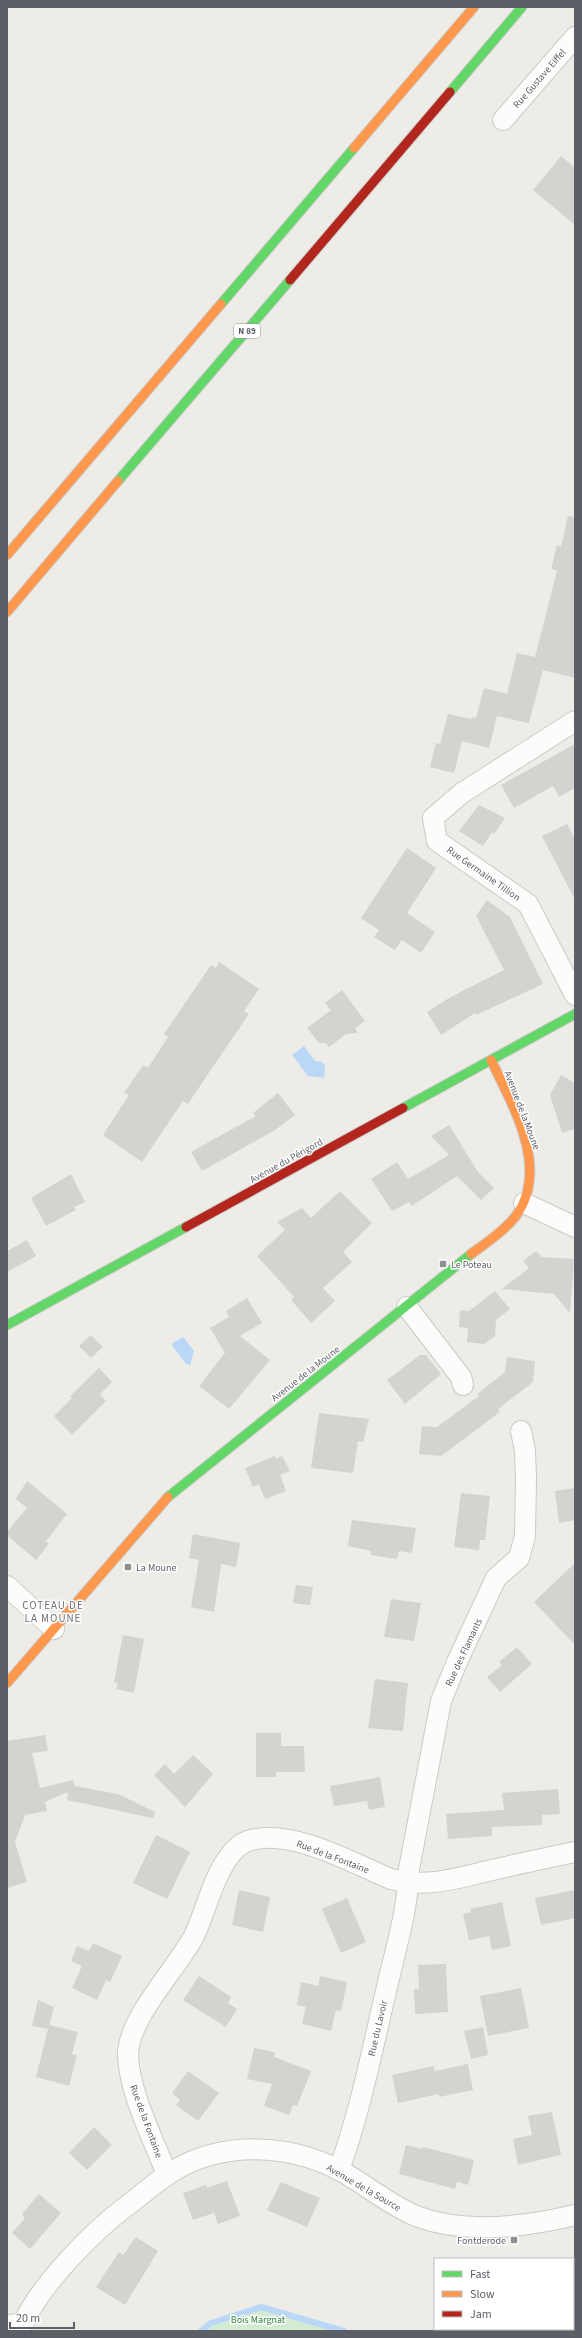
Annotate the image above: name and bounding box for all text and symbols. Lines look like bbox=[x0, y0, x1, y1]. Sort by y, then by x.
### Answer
street label: Rue Gustave Eiffel bbox=[510, 46, 570, 111]
road number: N 89 bbox=[234, 324, 260, 338]
street label: Rue Germaine Tillion bbox=[444, 843, 523, 905]
street label: Avenue de la Moune bbox=[501, 1069, 544, 1152]
street label: Avenue du Périgord bbox=[248, 1135, 325, 1187]
place label: Le Poteau bbox=[451, 1258, 492, 1272]
marker: Le Poteau bbox=[438, 1259, 448, 1269]
street label: Avenue de la Moune bbox=[268, 1343, 343, 1405]
place label: La Moune bbox=[136, 1561, 176, 1575]
marker: La Moune bbox=[123, 1562, 133, 1572]
district label: COTEAU DE LA MOUNE bbox=[22, 1598, 84, 1626]
street label: Rue des Flamants bbox=[442, 1616, 486, 1689]
street label: Rue de la Fontaine bbox=[294, 1837, 371, 1877]
street label: Rue du Lavoir bbox=[365, 1998, 391, 2058]
street label: Rue de la Fontaine bbox=[126, 2083, 166, 2160]
street label: Avenue de la Source bbox=[324, 2161, 403, 2215]
place label: Fontderode bbox=[457, 2234, 506, 2248]
marker: Fontderode bbox=[509, 2235, 519, 2245]
legend bbox=[434, 2258, 574, 2330]
text: Fast bbox=[470, 2266, 490, 2283]
text: Slow bbox=[470, 2286, 495, 2303]
scale bar bbox=[10, 2304, 74, 2330]
text: Jam bbox=[470, 2306, 492, 2323]
text: 20 m bbox=[16, 2310, 40, 2327]
park label: Bois Margnat bbox=[231, 2313, 286, 2327]

